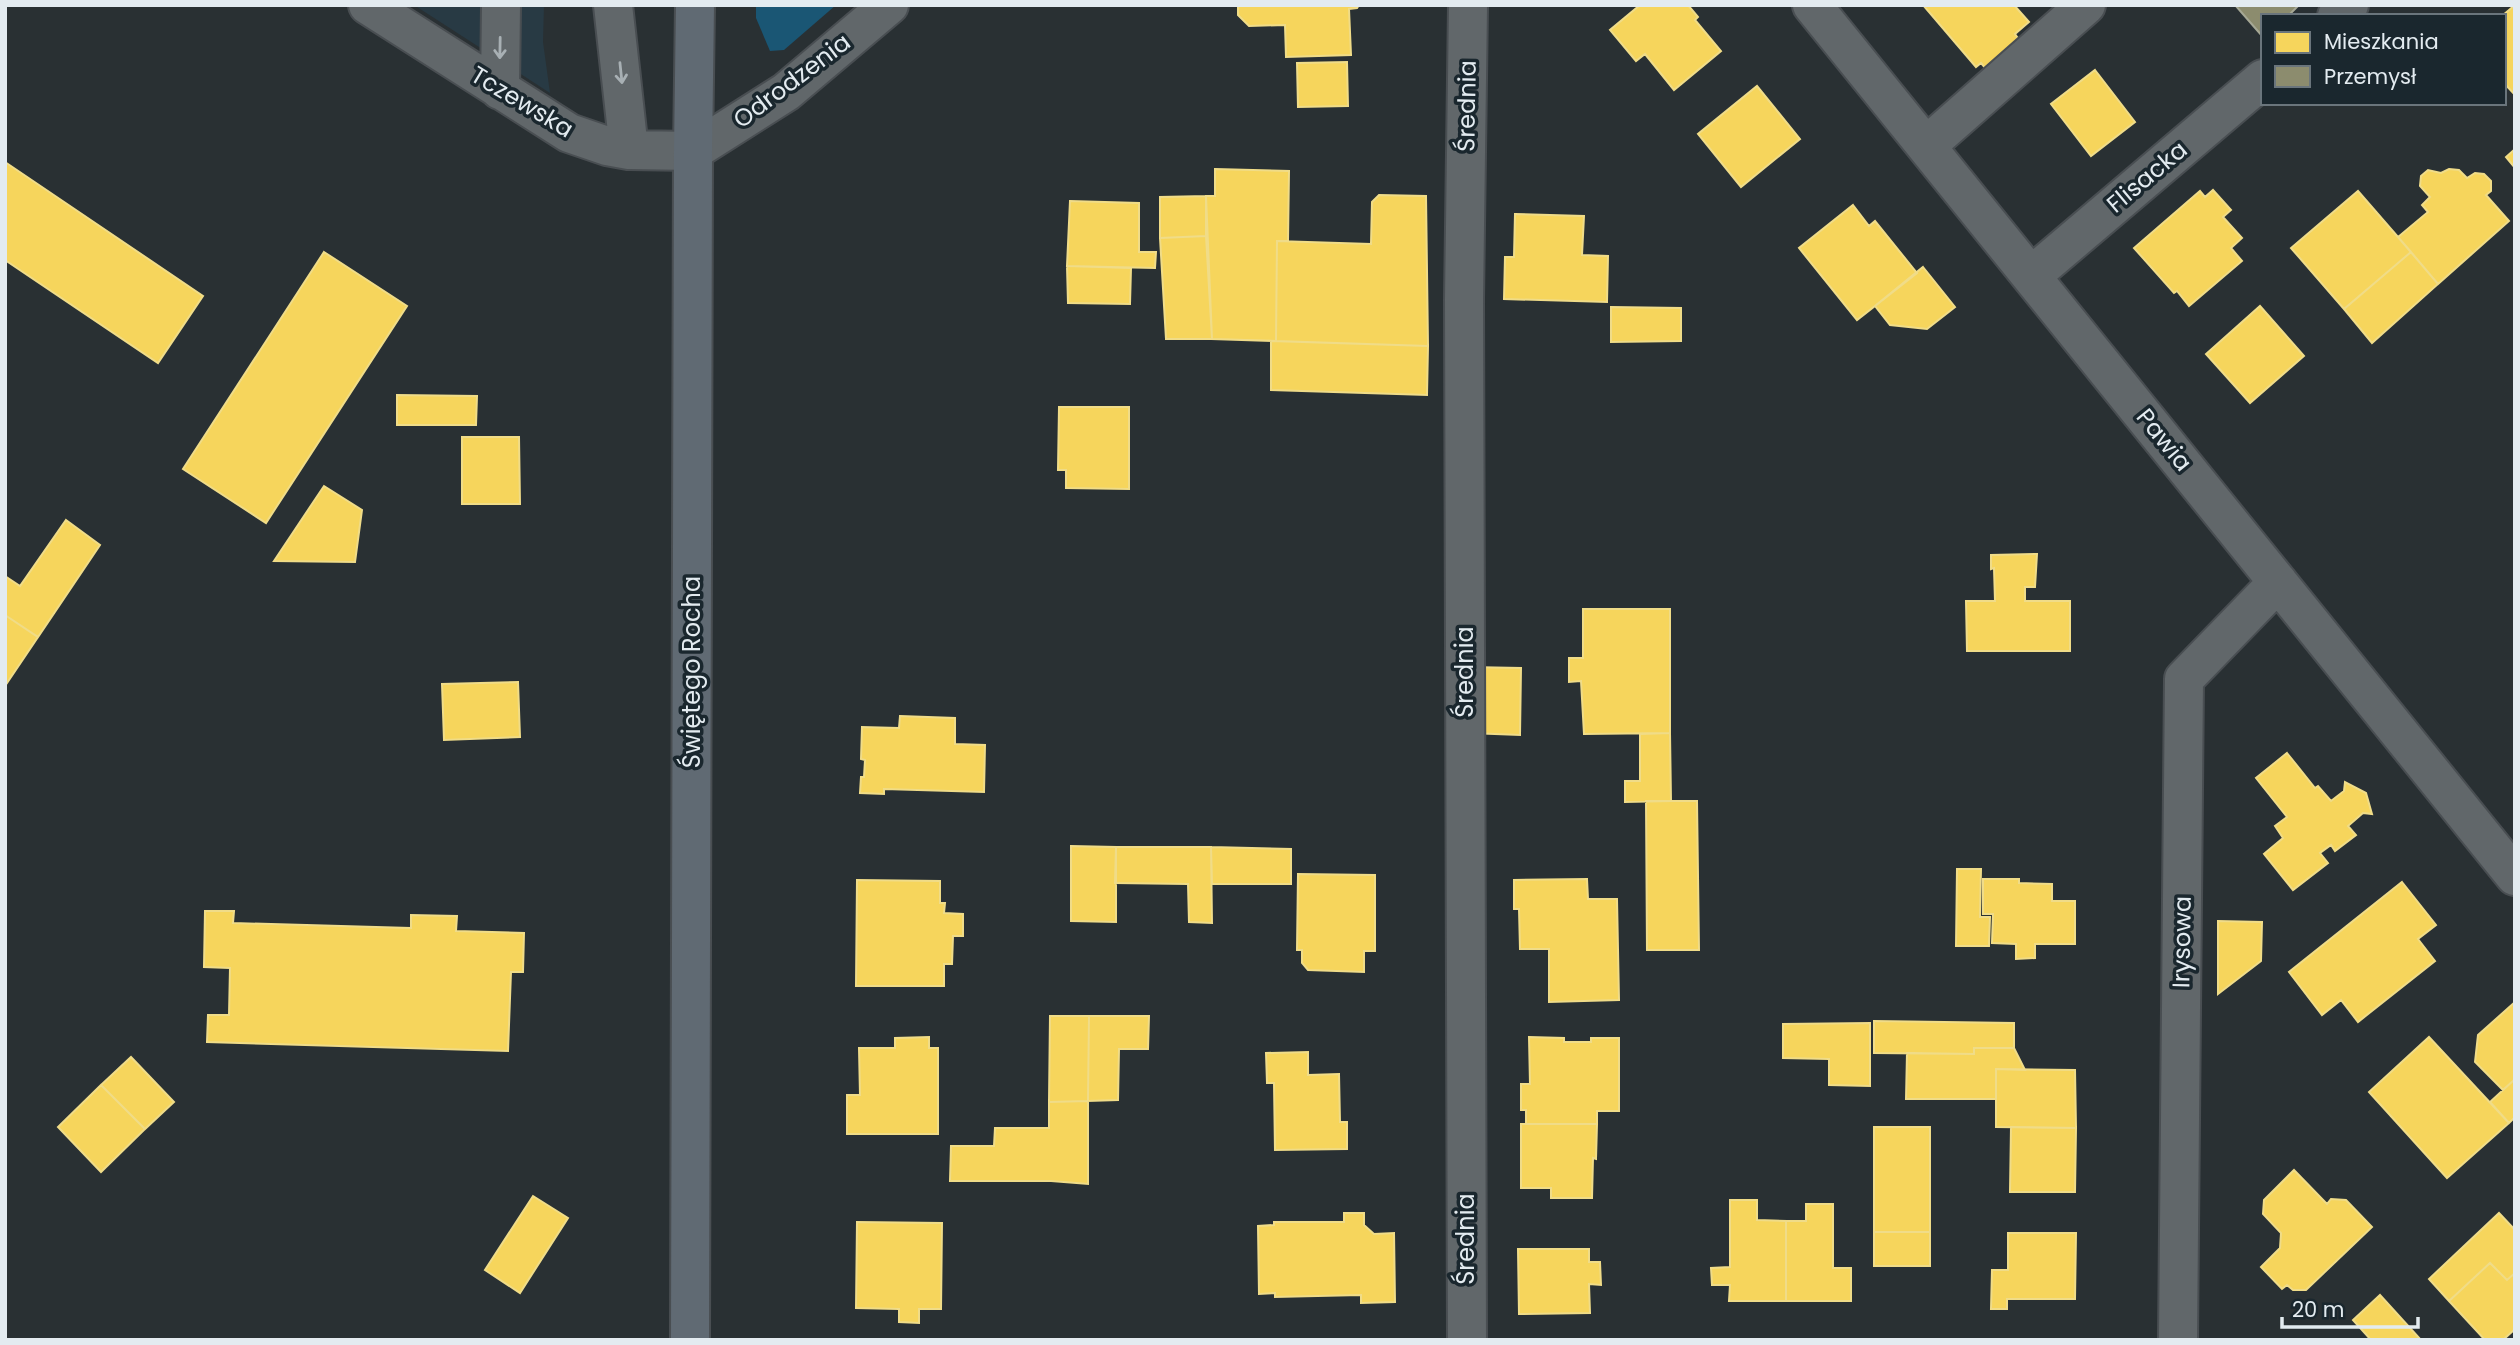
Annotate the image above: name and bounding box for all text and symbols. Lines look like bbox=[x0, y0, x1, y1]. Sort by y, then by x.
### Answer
legend bbox=[2261, 14, 2506, 105]
street label: Odrodzenia bbox=[726, 26, 857, 136]
text: Mieszkania bbox=[2324, 27, 2439, 56]
one-way arrow bbox=[494, 36, 507, 59]
street label: Tczewska bbox=[465, 58, 580, 145]
street label: Średnia bbox=[1449, 60, 1484, 152]
one-way arrow bbox=[614, 61, 627, 84]
text: Przemysł bbox=[2324, 62, 2417, 91]
street label: Flisacka bbox=[2099, 133, 2194, 220]
street label: Pawia bbox=[2129, 401, 2200, 478]
street label: Świętego Rocha bbox=[675, 576, 708, 768]
street label: Średnia bbox=[1448, 626, 1481, 718]
street label: Irysowa bbox=[2164, 896, 2199, 988]
street label: Średnia bbox=[1449, 1193, 1482, 1285]
scale bar bbox=[2282, 1286, 2418, 1330]
text: 20 m bbox=[2292, 1295, 2345, 1324]

